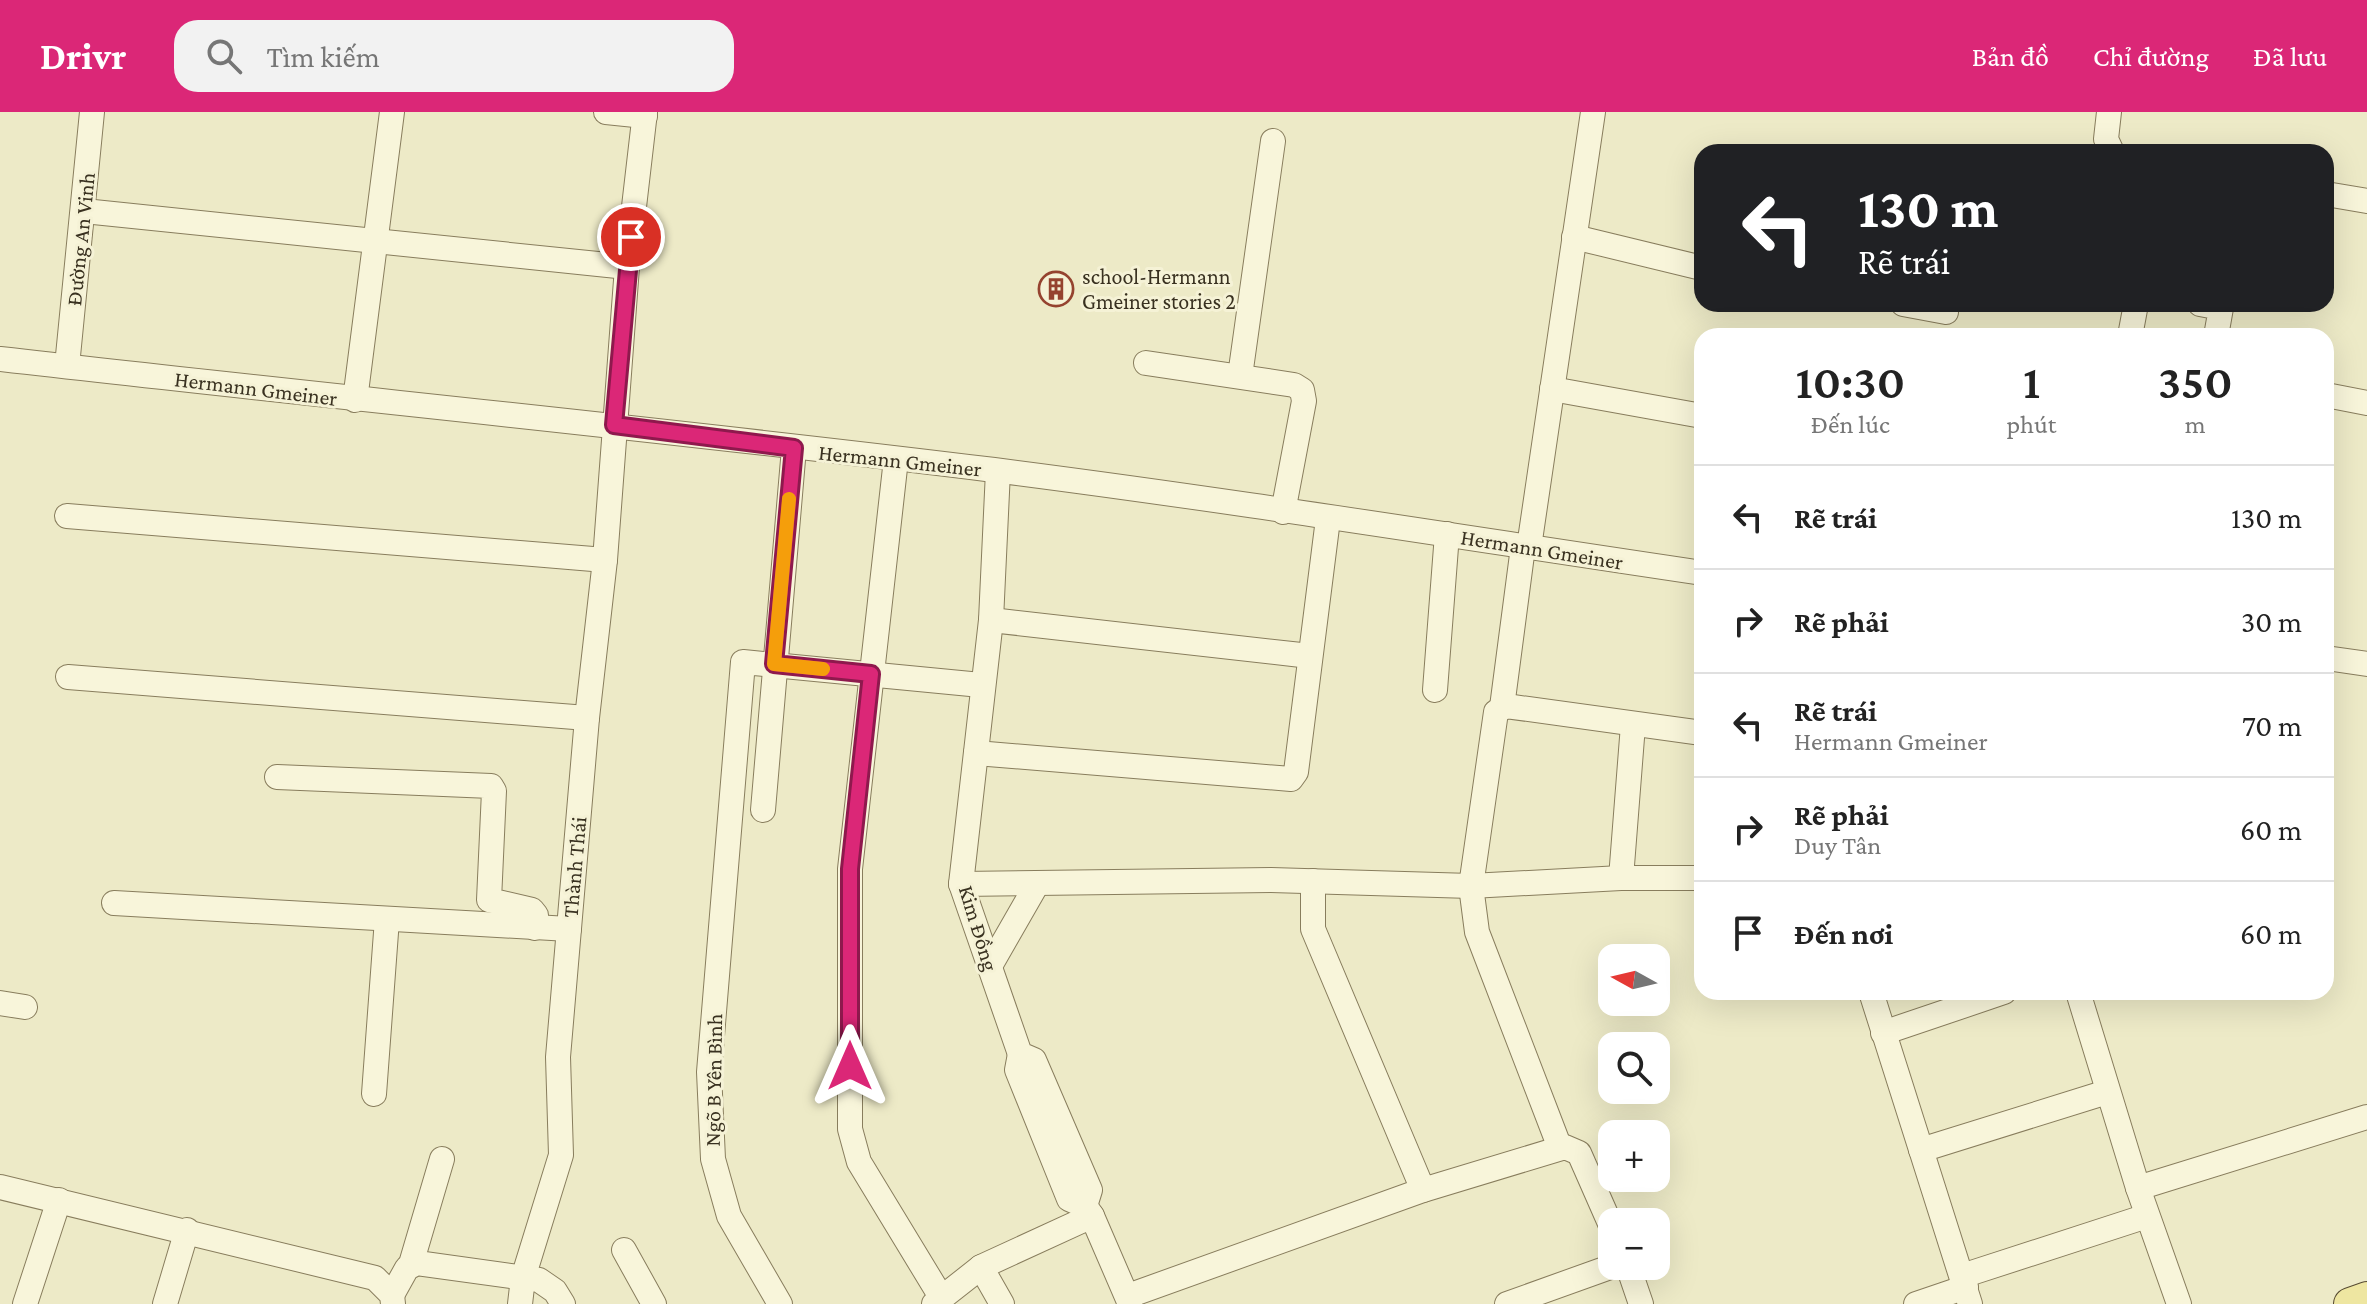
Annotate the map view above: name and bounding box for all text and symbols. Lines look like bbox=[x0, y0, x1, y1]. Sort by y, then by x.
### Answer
search box bbox=[174, 20, 734, 92]
icon: search bbox=[202, 34, 246, 78]
text: Drivr bbox=[40, 35, 126, 77]
text: Tìm kiếm bbox=[266, 40, 380, 73]
text: Bản đồ bbox=[1972, 41, 2049, 72]
text: Chỉ đường bbox=[2093, 41, 2209, 72]
text: Đã lưu bbox=[2253, 41, 2327, 72]
street label: Đường An Vinh bbox=[61, 171, 100, 307]
icon: left bbox=[1726, 176, 1830, 280]
text: 130 m bbox=[1858, 177, 1999, 239]
pin bbox=[597, 203, 665, 271]
icon: arrive bbox=[609, 215, 653, 259]
text: Rẽ trái bbox=[1858, 242, 1950, 282]
place label: school-Hermann Gmeiner stories 2 bbox=[1082, 264, 1236, 314]
building icon: school-Hermann Gmeiner stories 2 bbox=[1037, 270, 1075, 308]
text: 10:30 bbox=[1795, 355, 1905, 408]
text: 1 bbox=[2023, 355, 2040, 408]
text: 350 bbox=[2158, 355, 2233, 408]
street label: Hermann Gmeiner bbox=[173, 366, 339, 411]
text: Đến lúc bbox=[1811, 410, 1890, 439]
text: phút bbox=[2006, 410, 2056, 439]
text: m bbox=[2185, 410, 2206, 439]
street label: Hermann Gmeiner bbox=[817, 440, 983, 482]
icon: left bbox=[1726, 495, 1770, 539]
text: Rẽ trái bbox=[1794, 501, 1877, 534]
text: 130 m bbox=[2231, 501, 2302, 534]
street label: Hermann Gmeiner bbox=[1459, 524, 1625, 575]
icon: right bbox=[1726, 599, 1770, 643]
text: Rẽ phải bbox=[1794, 605, 1889, 638]
text: 30 m bbox=[2241, 605, 2302, 638]
text: Rẽ trái bbox=[1794, 694, 1877, 727]
icon: left bbox=[1726, 703, 1770, 747]
text: 70 m bbox=[2242, 709, 2302, 742]
text: Hermann Gmeiner bbox=[1794, 727, 1988, 756]
text: Rẽ phải bbox=[1794, 798, 1889, 831]
icon: right bbox=[1726, 807, 1770, 851]
text: 60 m bbox=[2240, 813, 2302, 846]
street label: Thành Thái bbox=[558, 815, 591, 919]
text: Duy Tân bbox=[1794, 831, 1881, 860]
street label: Kim Đồng bbox=[954, 882, 1003, 974]
icon: arrive bbox=[1726, 911, 1770, 955]
text: Đến nơi bbox=[1794, 917, 1893, 950]
text: 60 m bbox=[2240, 917, 2302, 950]
north arrow bbox=[1598, 944, 1670, 1016]
map controls bbox=[1598, 944, 1670, 1280]
street label: Ngõ B Yên Bình bbox=[700, 1013, 727, 1147]
position arrow bbox=[808, 1024, 892, 1108]
button: search bbox=[1598, 1032, 1670, 1104]
button: + bbox=[1598, 1120, 1670, 1192]
button: − bbox=[1598, 1208, 1670, 1280]

